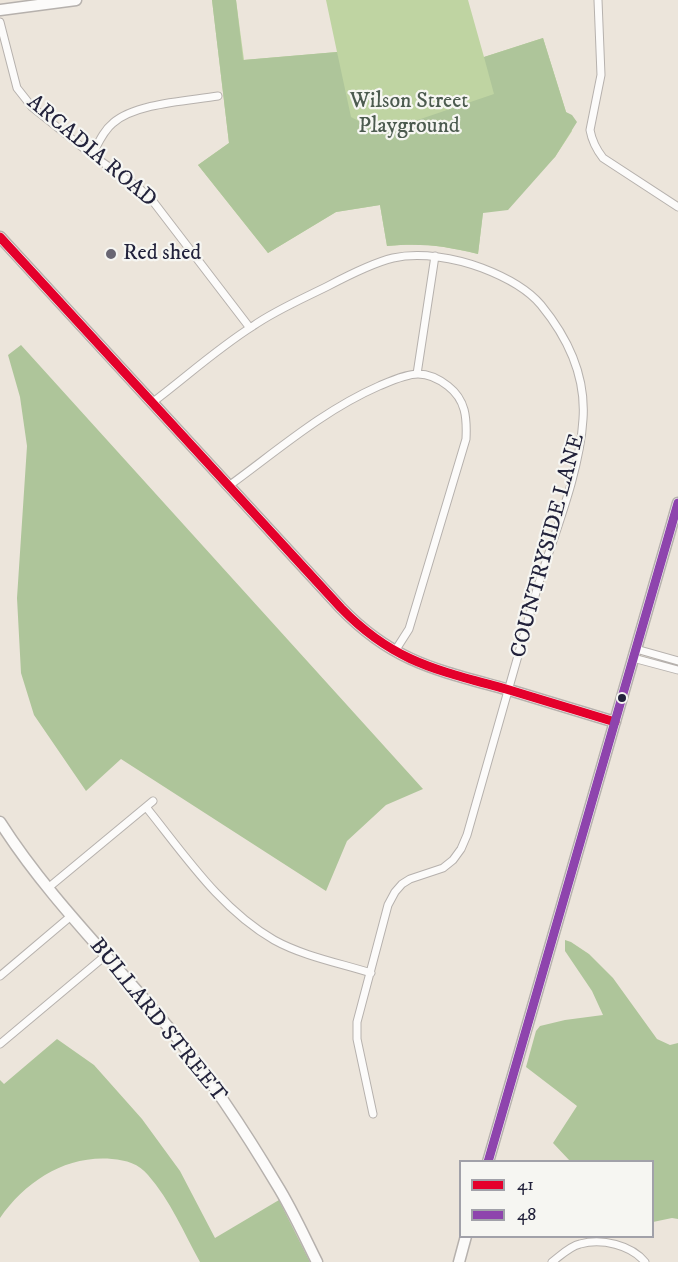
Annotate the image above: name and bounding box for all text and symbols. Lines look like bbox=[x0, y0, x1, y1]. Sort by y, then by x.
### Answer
park label: Wilson Street Playground bbox=[350, 89, 468, 140]
street label: ARCADIA ROAD bbox=[21, 90, 161, 214]
place label: Red shed bbox=[123, 241, 201, 267]
marker: Red shed bbox=[104, 247, 118, 261]
street label: COUNTRYSIDE LANE bbox=[506, 431, 592, 661]
unlabelled marker bbox=[616, 692, 628, 704]
street label: BULLARD STREET bbox=[83, 934, 231, 1108]
legend bbox=[459, 1160, 654, 1238]
text: 41 bbox=[517, 1174, 534, 1196]
text: 48 bbox=[517, 1204, 536, 1226]

